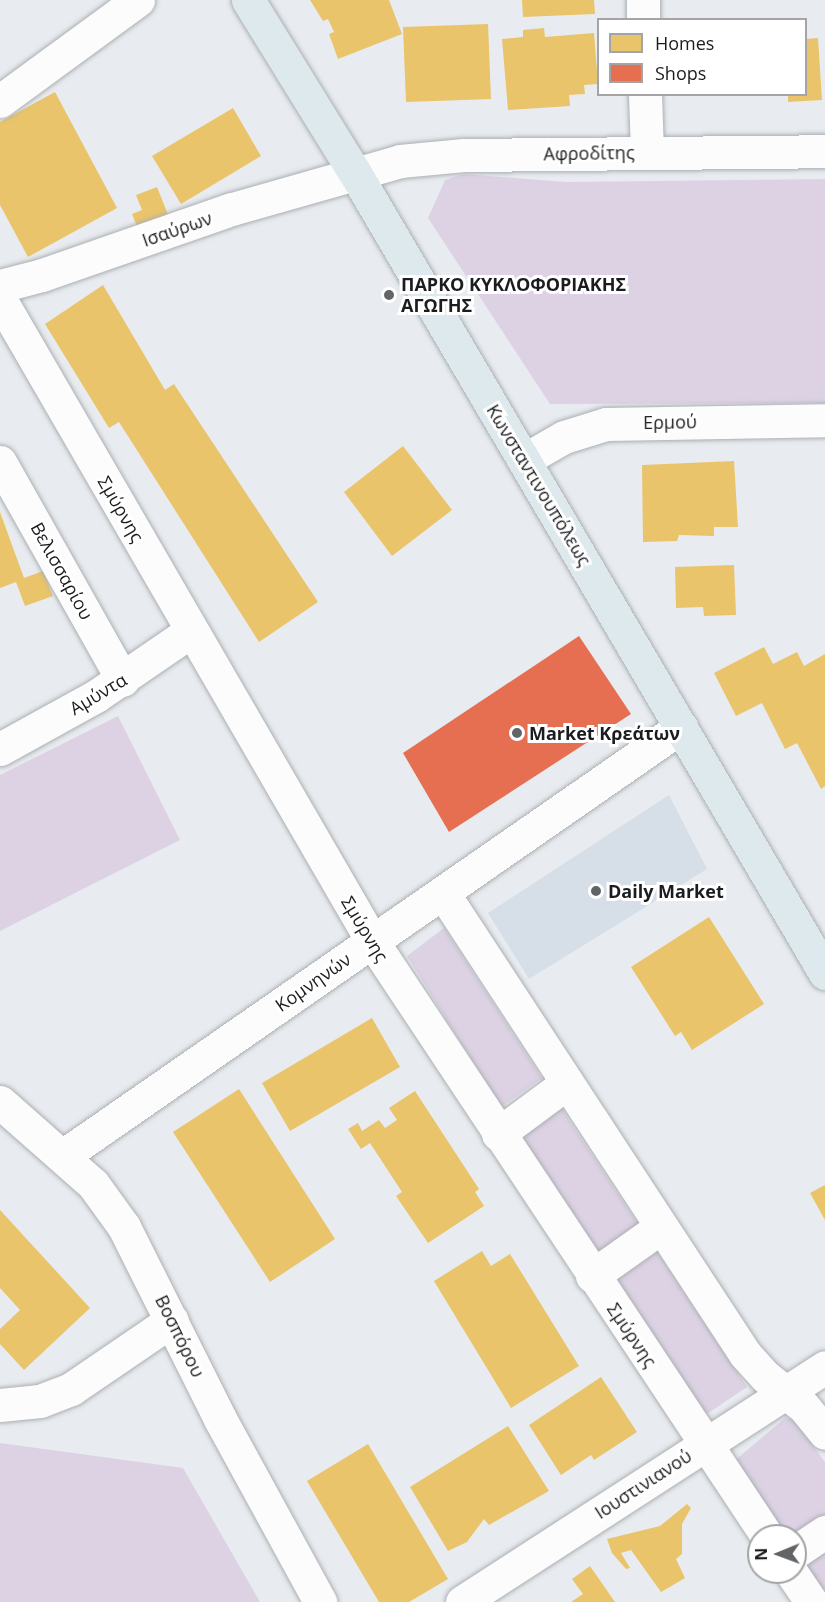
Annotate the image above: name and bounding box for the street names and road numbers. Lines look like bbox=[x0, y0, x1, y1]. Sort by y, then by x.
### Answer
street label: Αφροδίτης bbox=[543, 141, 635, 165]
street label: Ισαύρων bbox=[139, 207, 215, 251]
street label: Κωνσταντινουπόλεως bbox=[482, 400, 596, 570]
street label: Ερμού bbox=[643, 411, 697, 433]
street label: Σμύρνης bbox=[94, 472, 148, 546]
street label: Βελισσαρίου bbox=[26, 519, 98, 623]
street label: Αμύντα bbox=[66, 669, 130, 719]
street label: Σμύρνης bbox=[337, 892, 393, 966]
street label: Κομνηνών bbox=[271, 948, 355, 1016]
street label: Βοσπόρου bbox=[151, 1291, 209, 1381]
street label: Σμύρνης bbox=[603, 1299, 661, 1371]
street label: Ιουστινιανού bbox=[591, 1445, 695, 1523]

